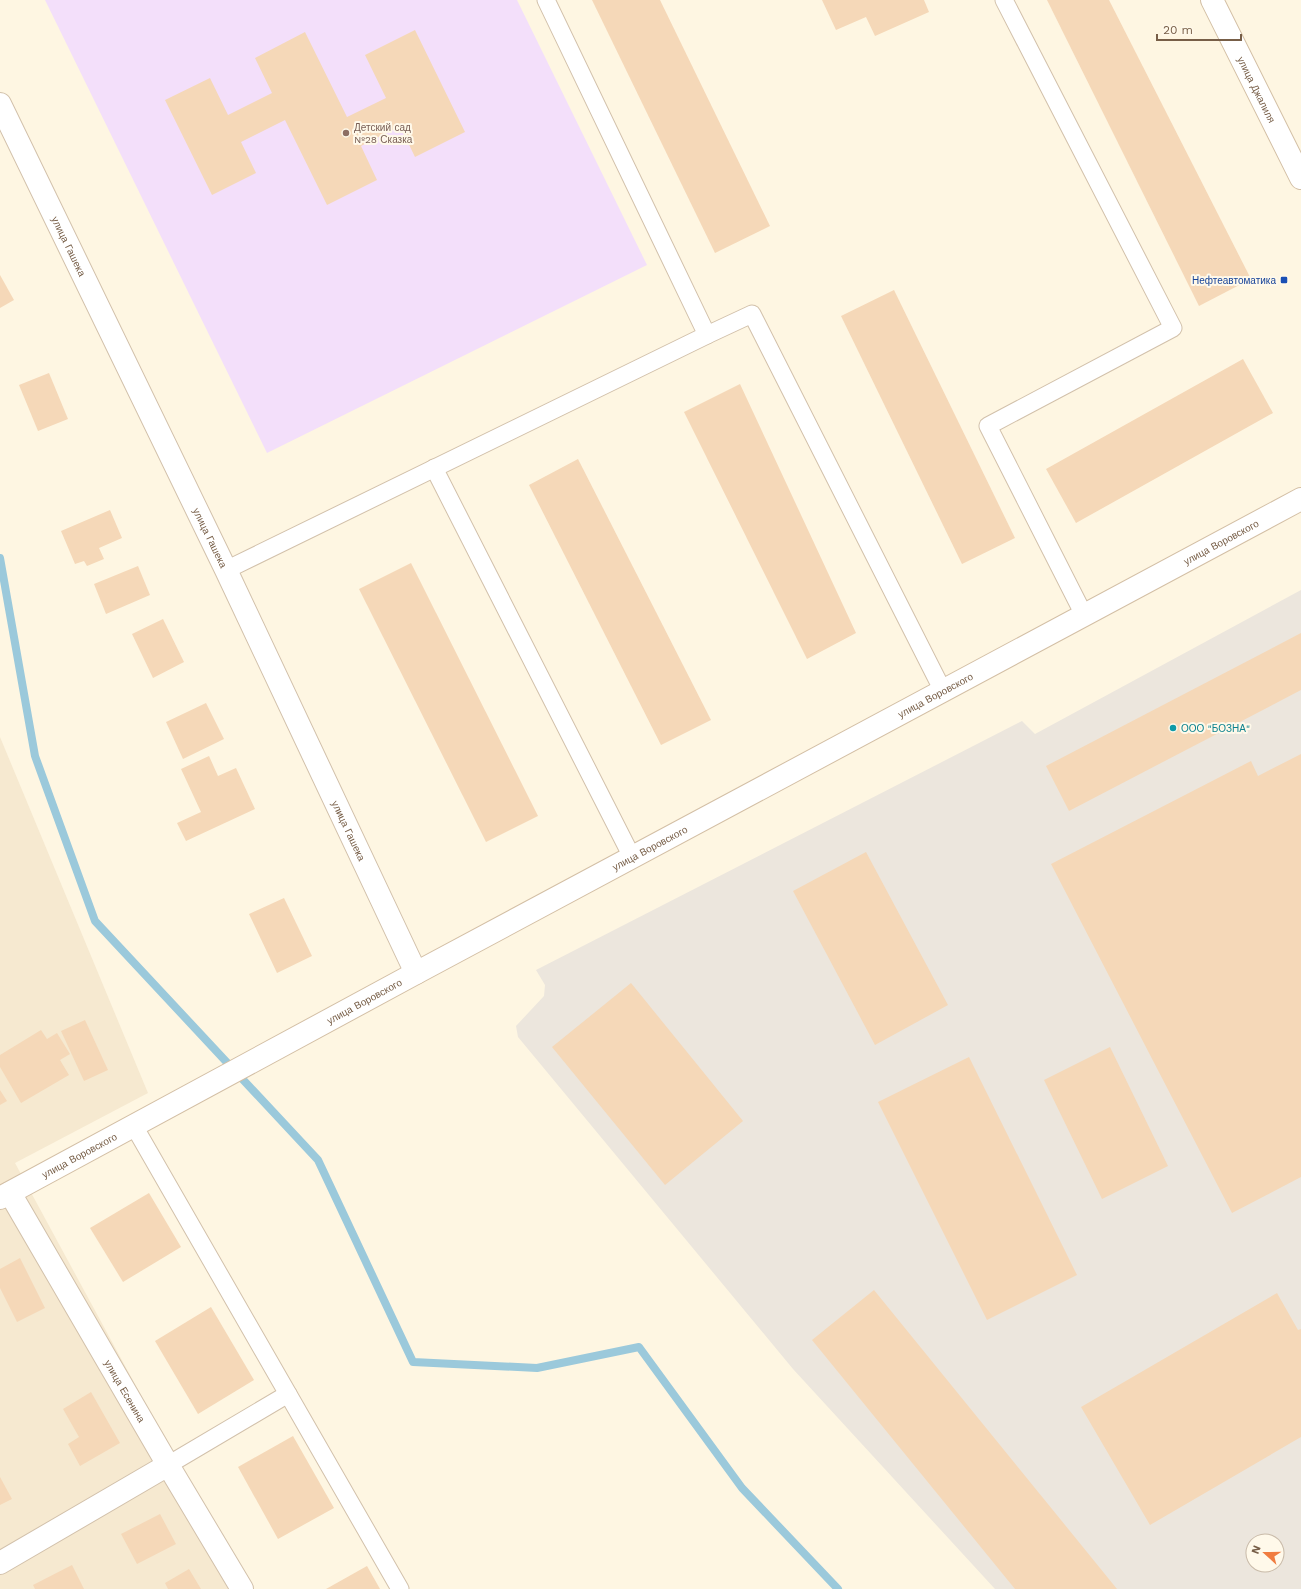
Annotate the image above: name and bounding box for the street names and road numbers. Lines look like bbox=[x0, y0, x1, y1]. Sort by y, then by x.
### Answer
street label: улица Джалиля bbox=[1235, 55, 1277, 125]
street label: улица Гашека bbox=[49, 215, 88, 278]
street label: улица Гашека bbox=[191, 506, 229, 570]
street label: улица Воровского bbox=[1182, 518, 1261, 567]
street label: улица Воровского bbox=[896, 671, 975, 720]
street label: улица Гашека bbox=[330, 799, 367, 863]
street label: улица Воровского bbox=[610, 824, 690, 873]
street label: улица Воровского bbox=[325, 977, 404, 1026]
street label: улица Воровского bbox=[40, 1131, 119, 1180]
street label: улица Есенина bbox=[102, 1358, 147, 1425]

